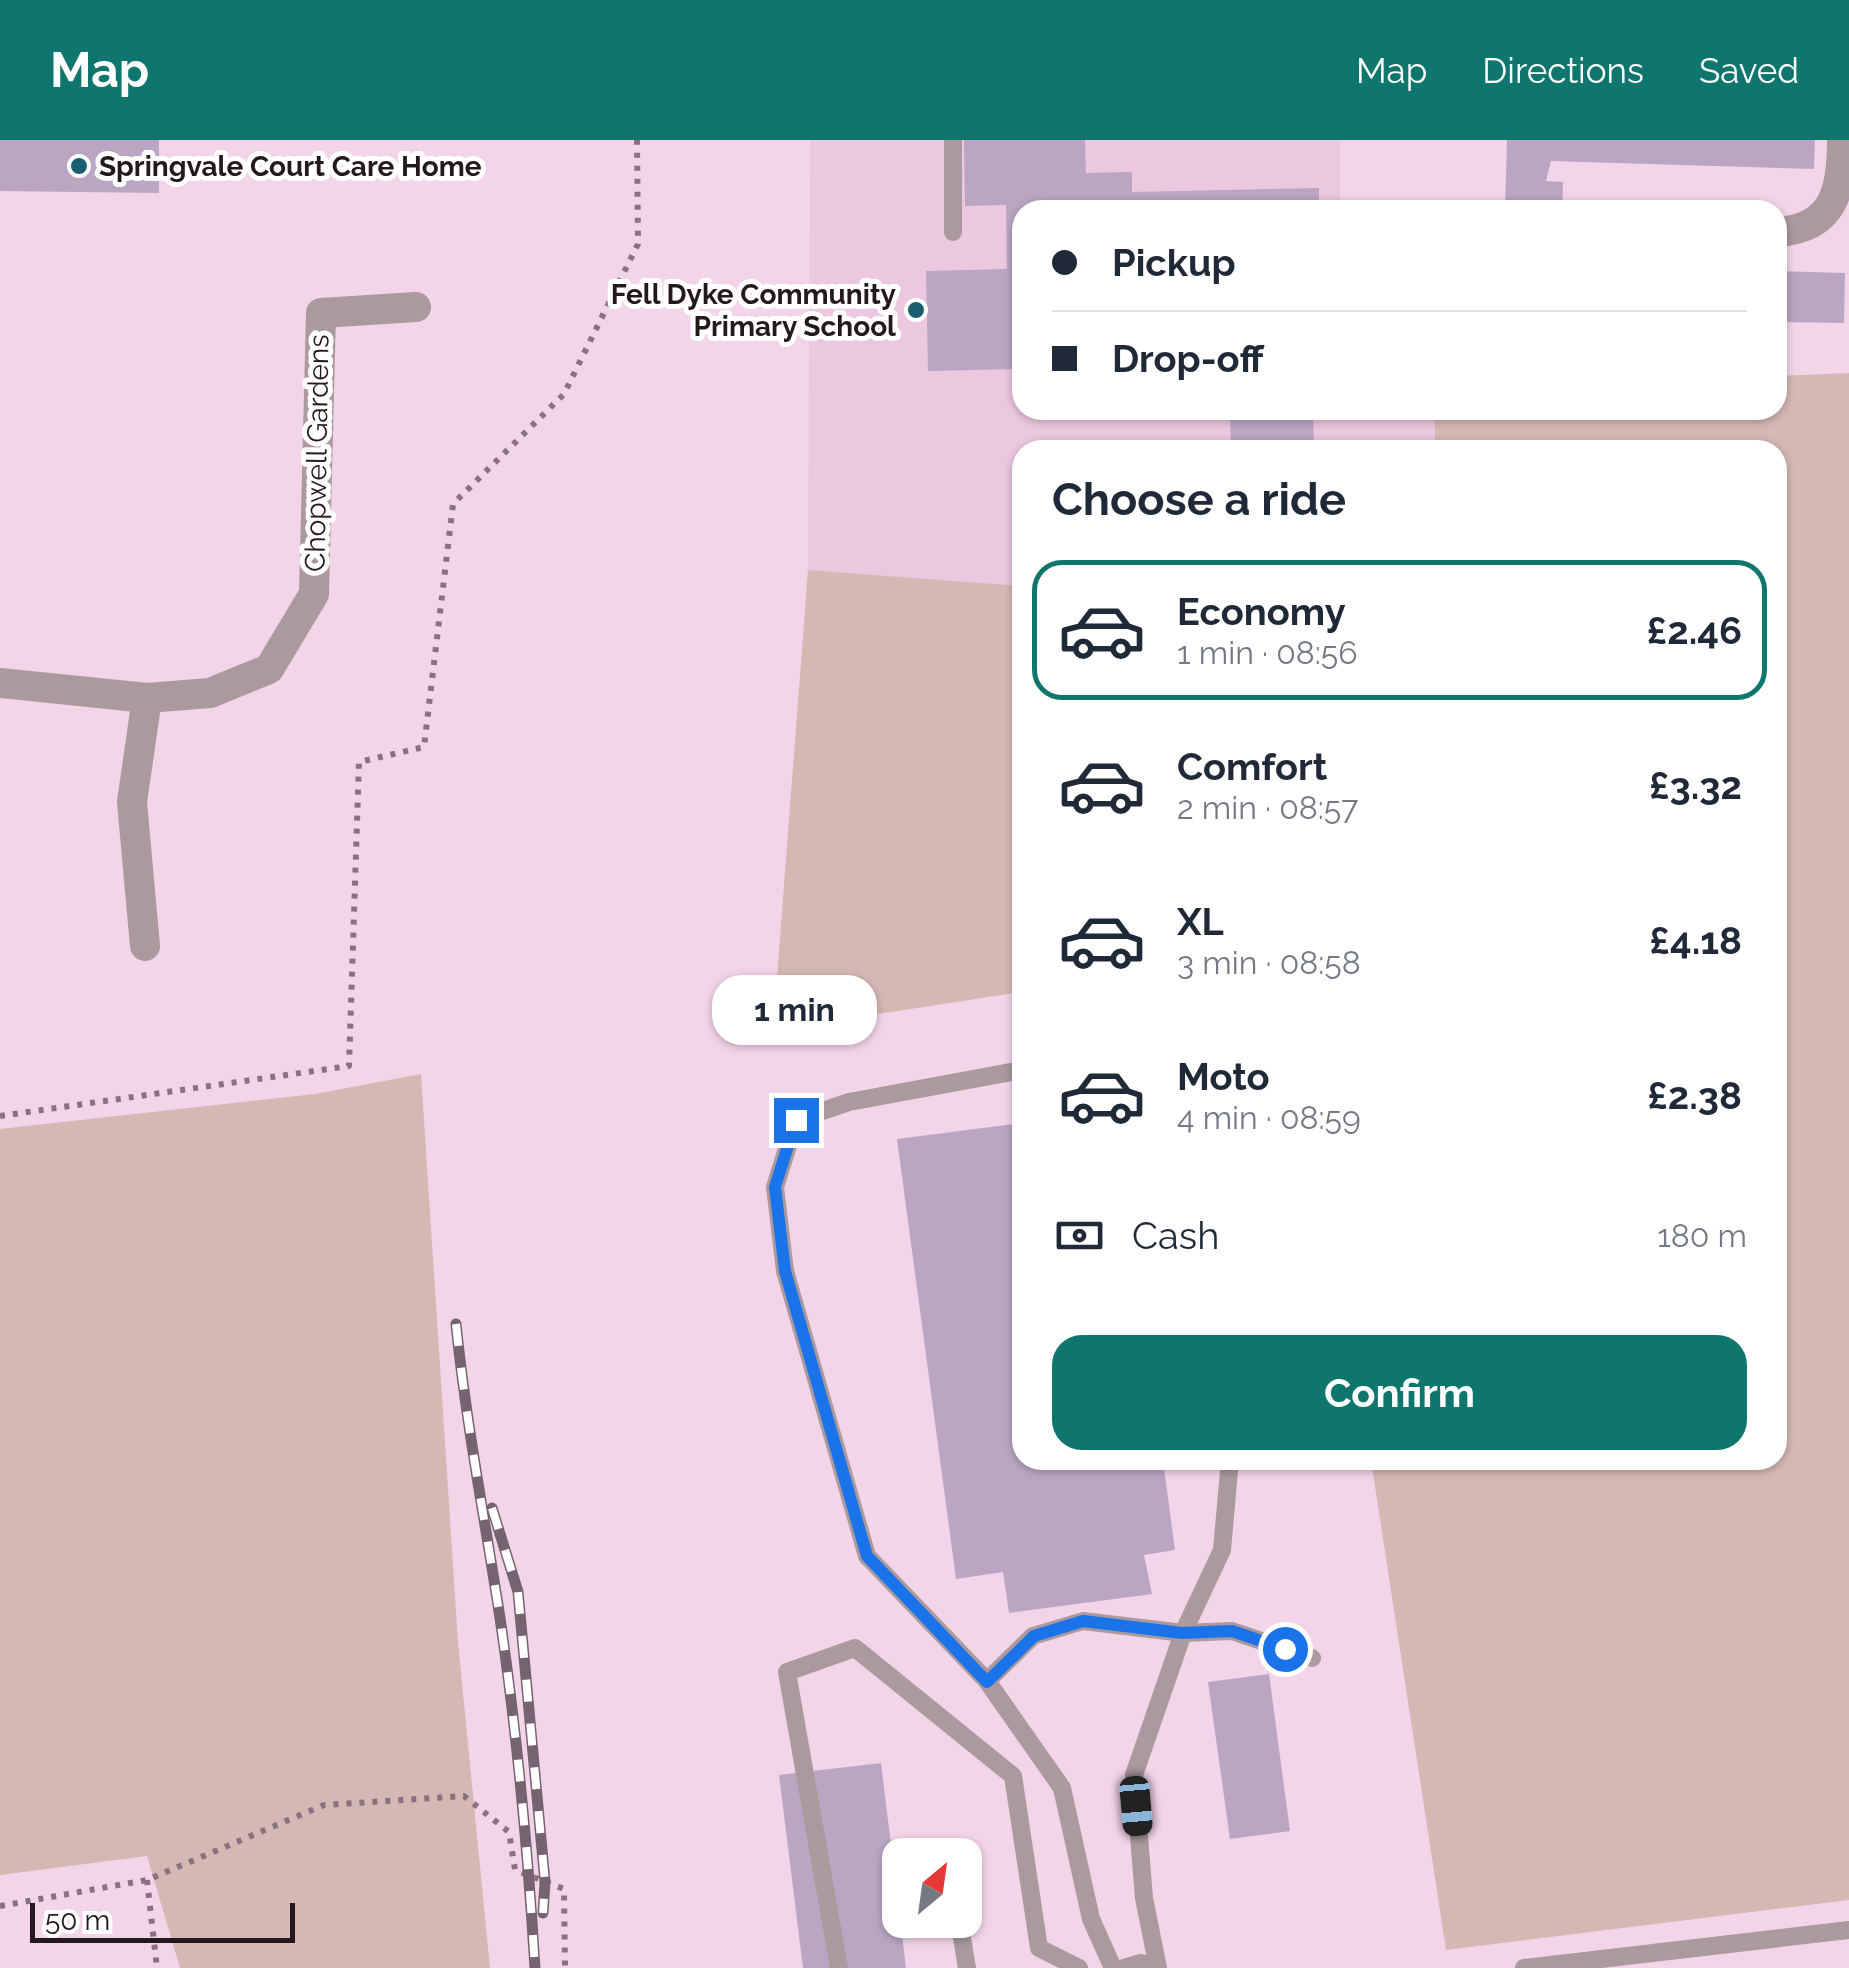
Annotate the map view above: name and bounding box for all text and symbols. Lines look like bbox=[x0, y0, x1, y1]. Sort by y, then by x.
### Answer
text: Map bbox=[50, 42, 149, 98]
text: Map bbox=[1356, 50, 1427, 91]
text: Directions bbox=[1482, 50, 1644, 91]
text: Saved bbox=[1699, 50, 1799, 91]
place label: Springvale Court Care Home bbox=[99, 150, 482, 183]
marker: Springvale Court Care Home bbox=[68, 155, 90, 177]
text: Pickup bbox=[1112, 240, 1236, 285]
place label: Fell Dyke Community Primary School bbox=[611, 278, 897, 343]
marker: Fell Dyke Community Primary School bbox=[905, 299, 927, 321]
street label: Chopwell Gardens bbox=[298, 334, 336, 572]
text: Drop-off bbox=[1112, 336, 1264, 381]
text: Choose a ride bbox=[1052, 473, 1346, 526]
icon: car bbox=[1057, 585, 1147, 675]
text: Economy bbox=[1177, 589, 1346, 634]
text: £2.46 bbox=[1647, 608, 1742, 653]
text: 1 min · 08:56 bbox=[1177, 634, 1358, 671]
icon: car bbox=[1057, 740, 1147, 830]
text: Comfort bbox=[1177, 744, 1327, 789]
text: £3.32 bbox=[1649, 763, 1742, 808]
text: 2 min · 08:57 bbox=[1177, 789, 1358, 826]
icon: car bbox=[1057, 895, 1147, 985]
text: XL bbox=[1177, 899, 1224, 944]
text: £4.18 bbox=[1649, 918, 1742, 963]
text: 3 min · 08:58 bbox=[1177, 944, 1361, 981]
callout: 1 min bbox=[714, 975, 878, 1045]
text: 1 min bbox=[754, 991, 835, 1028]
icon: car bbox=[1057, 1050, 1147, 1140]
text: Moto bbox=[1177, 1054, 1270, 1099]
text: £2.38 bbox=[1647, 1073, 1742, 1118]
route end bbox=[774, 1098, 819, 1143]
text: 4 min · 08:59 bbox=[1177, 1099, 1361, 1136]
icon: cash bbox=[1052, 1208, 1107, 1263]
text: Cash bbox=[1132, 1213, 1219, 1258]
text: 180 m bbox=[1657, 1217, 1747, 1254]
button: Confirm bbox=[1052, 1335, 1747, 1450]
route start bbox=[1263, 1627, 1308, 1672]
car bbox=[1118, 1775, 1154, 1837]
north arrow bbox=[882, 1838, 982, 1938]
map controls bbox=[882, 1838, 982, 1938]
scale bar bbox=[30, 1898, 295, 1942]
text: 50 m bbox=[45, 1904, 110, 1937]

